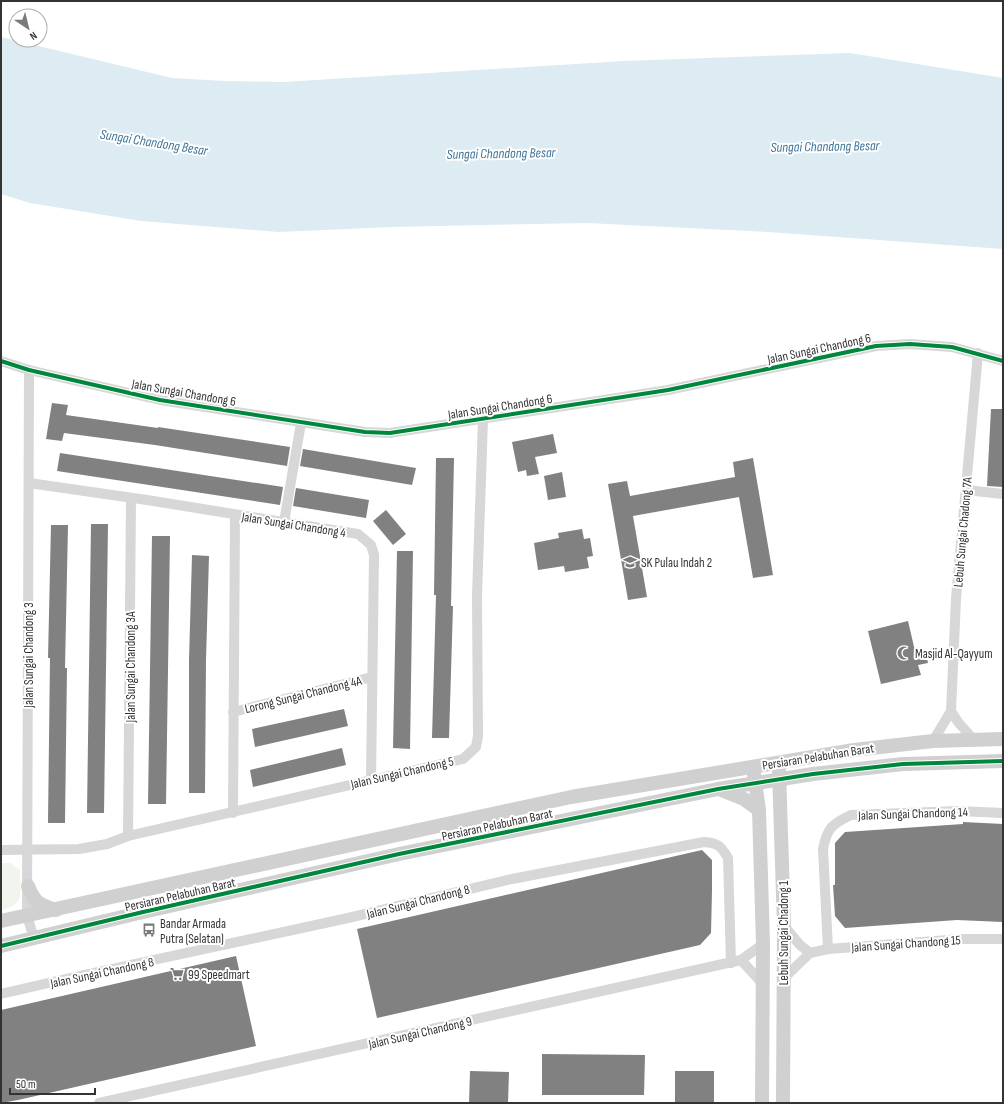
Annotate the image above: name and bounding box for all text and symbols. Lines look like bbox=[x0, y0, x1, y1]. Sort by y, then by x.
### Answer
north arrow bbox=[8, 8, 48, 48]
text: N bbox=[27, 29, 40, 43]
water label: Sungai Chandong Besar bbox=[99, 126, 210, 160]
water label: Sungai Chandong Besar bbox=[770, 137, 881, 156]
water label: Sungai Chandong Besar bbox=[446, 144, 557, 163]
street label: Jalan Sungai Chandong 6 bbox=[765, 330, 873, 368]
street label: Jalan Sungai Chandong 6 bbox=[129, 376, 237, 410]
street label: Jalan Sungai Chandong 6 bbox=[446, 391, 554, 423]
street label: Lebuh Sungai Chadong 7A bbox=[950, 476, 976, 588]
street label: Jalan Sungai Chandong 4 bbox=[240, 509, 348, 541]
school or university icon: SK Pulau Indah 2 bbox=[622, 554, 638, 570]
place label: SK Pulau Indah 2 bbox=[641, 555, 712, 571]
street label: Jalan Sungai Chandong 3 bbox=[21, 602, 37, 709]
street label: Jalan Sungai Chandong 3A bbox=[123, 611, 139, 723]
mosque icon: Masjid Al-Qayyum bbox=[896, 645, 912, 661]
place label: Masjid Al-Qayyum bbox=[915, 646, 993, 662]
street label: Lorong Sungai Chandong 4A bbox=[243, 673, 364, 717]
street label: Persiaran Pelabuhan Barat bbox=[761, 740, 875, 774]
street label: Jalan Sungai Chandong 5 bbox=[348, 753, 455, 793]
street label: Jalan Sungai Chandong 14 bbox=[857, 804, 969, 824]
street label: Persiaran Pelabuhan Barat bbox=[440, 805, 554, 845]
street label: Persiaran Pelabuhan Barat bbox=[123, 874, 237, 915]
street label: Lebuh Sungai Chadong 1 bbox=[776, 880, 792, 985]
street label: Jalan Sungai Chandong 8 bbox=[364, 881, 472, 923]
place label: Bandar Armada Putra (Selatan) bbox=[160, 916, 226, 947]
bus stop icon: Bandar Armada Putra (Selatan) bbox=[141, 922, 157, 938]
street label: Jalan Sungai Chandong 15 bbox=[850, 932, 961, 956]
street label: Jalan Sungai Chandong 8 bbox=[48, 954, 156, 992]
supermarket icon: 99 Speedmart bbox=[169, 966, 185, 982]
place label: 99 Speedmart bbox=[188, 967, 250, 983]
street label: Jalan Sungai Chandong 9 bbox=[366, 1013, 474, 1053]
scale bar bbox=[10, 1070, 95, 1096]
text: 50 m bbox=[16, 1077, 36, 1092]

